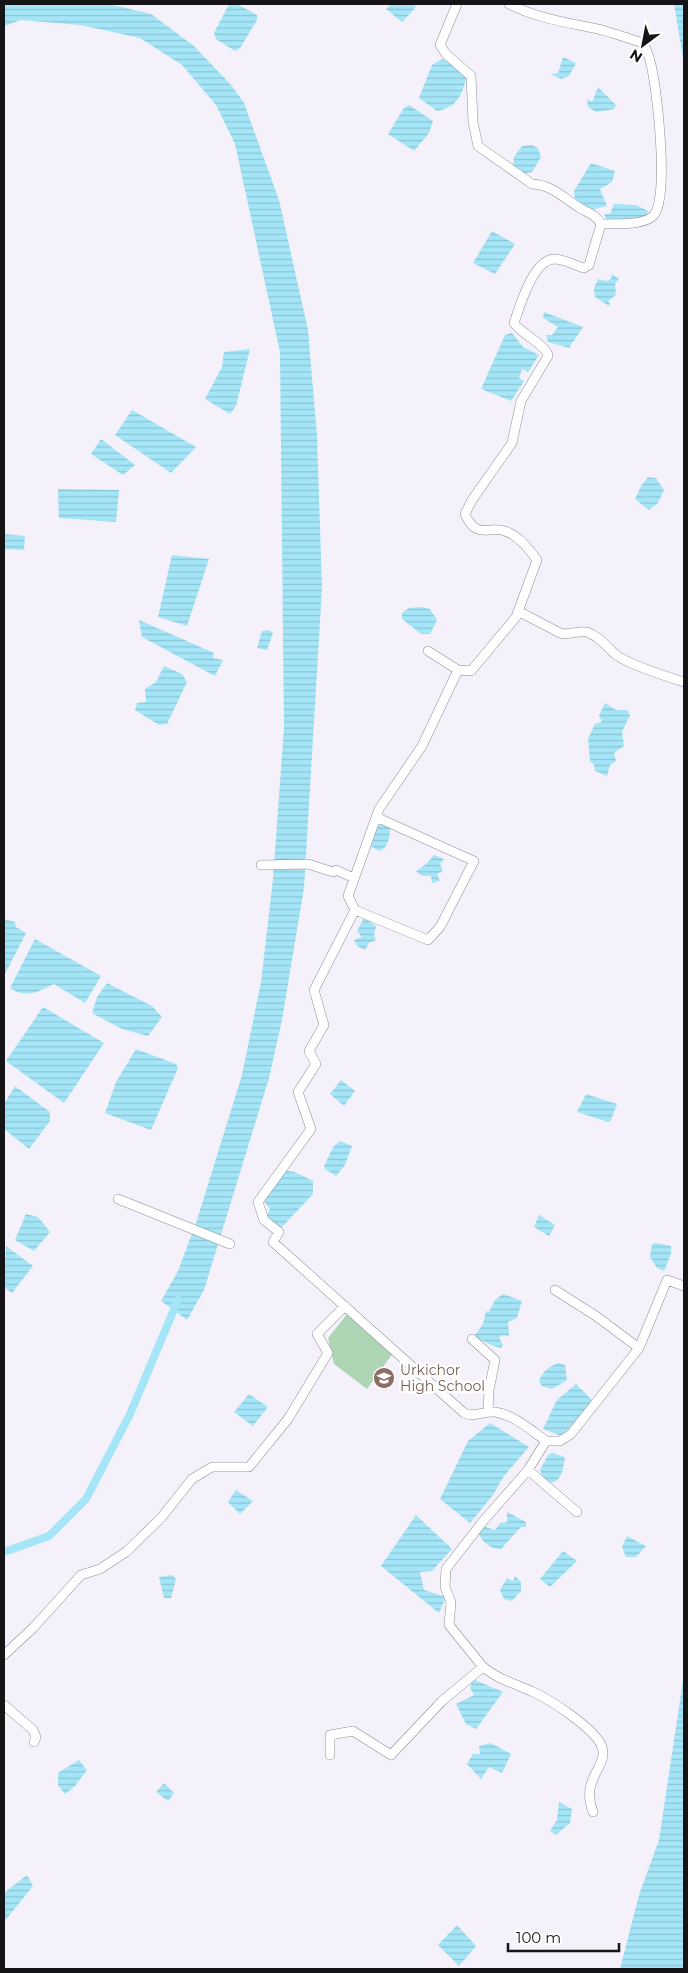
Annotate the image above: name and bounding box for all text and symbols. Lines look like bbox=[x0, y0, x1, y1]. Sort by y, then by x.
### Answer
north arrow bbox=[618, 20, 668, 70]
text: N bbox=[627, 45, 646, 67]
place label: Urkichor High School bbox=[400, 1361, 485, 1395]
school or university icon: Urkichor High School bbox=[372, 1366, 396, 1390]
scale bar bbox=[508, 1920, 619, 1952]
text: 100 m bbox=[516, 1928, 561, 1947]

